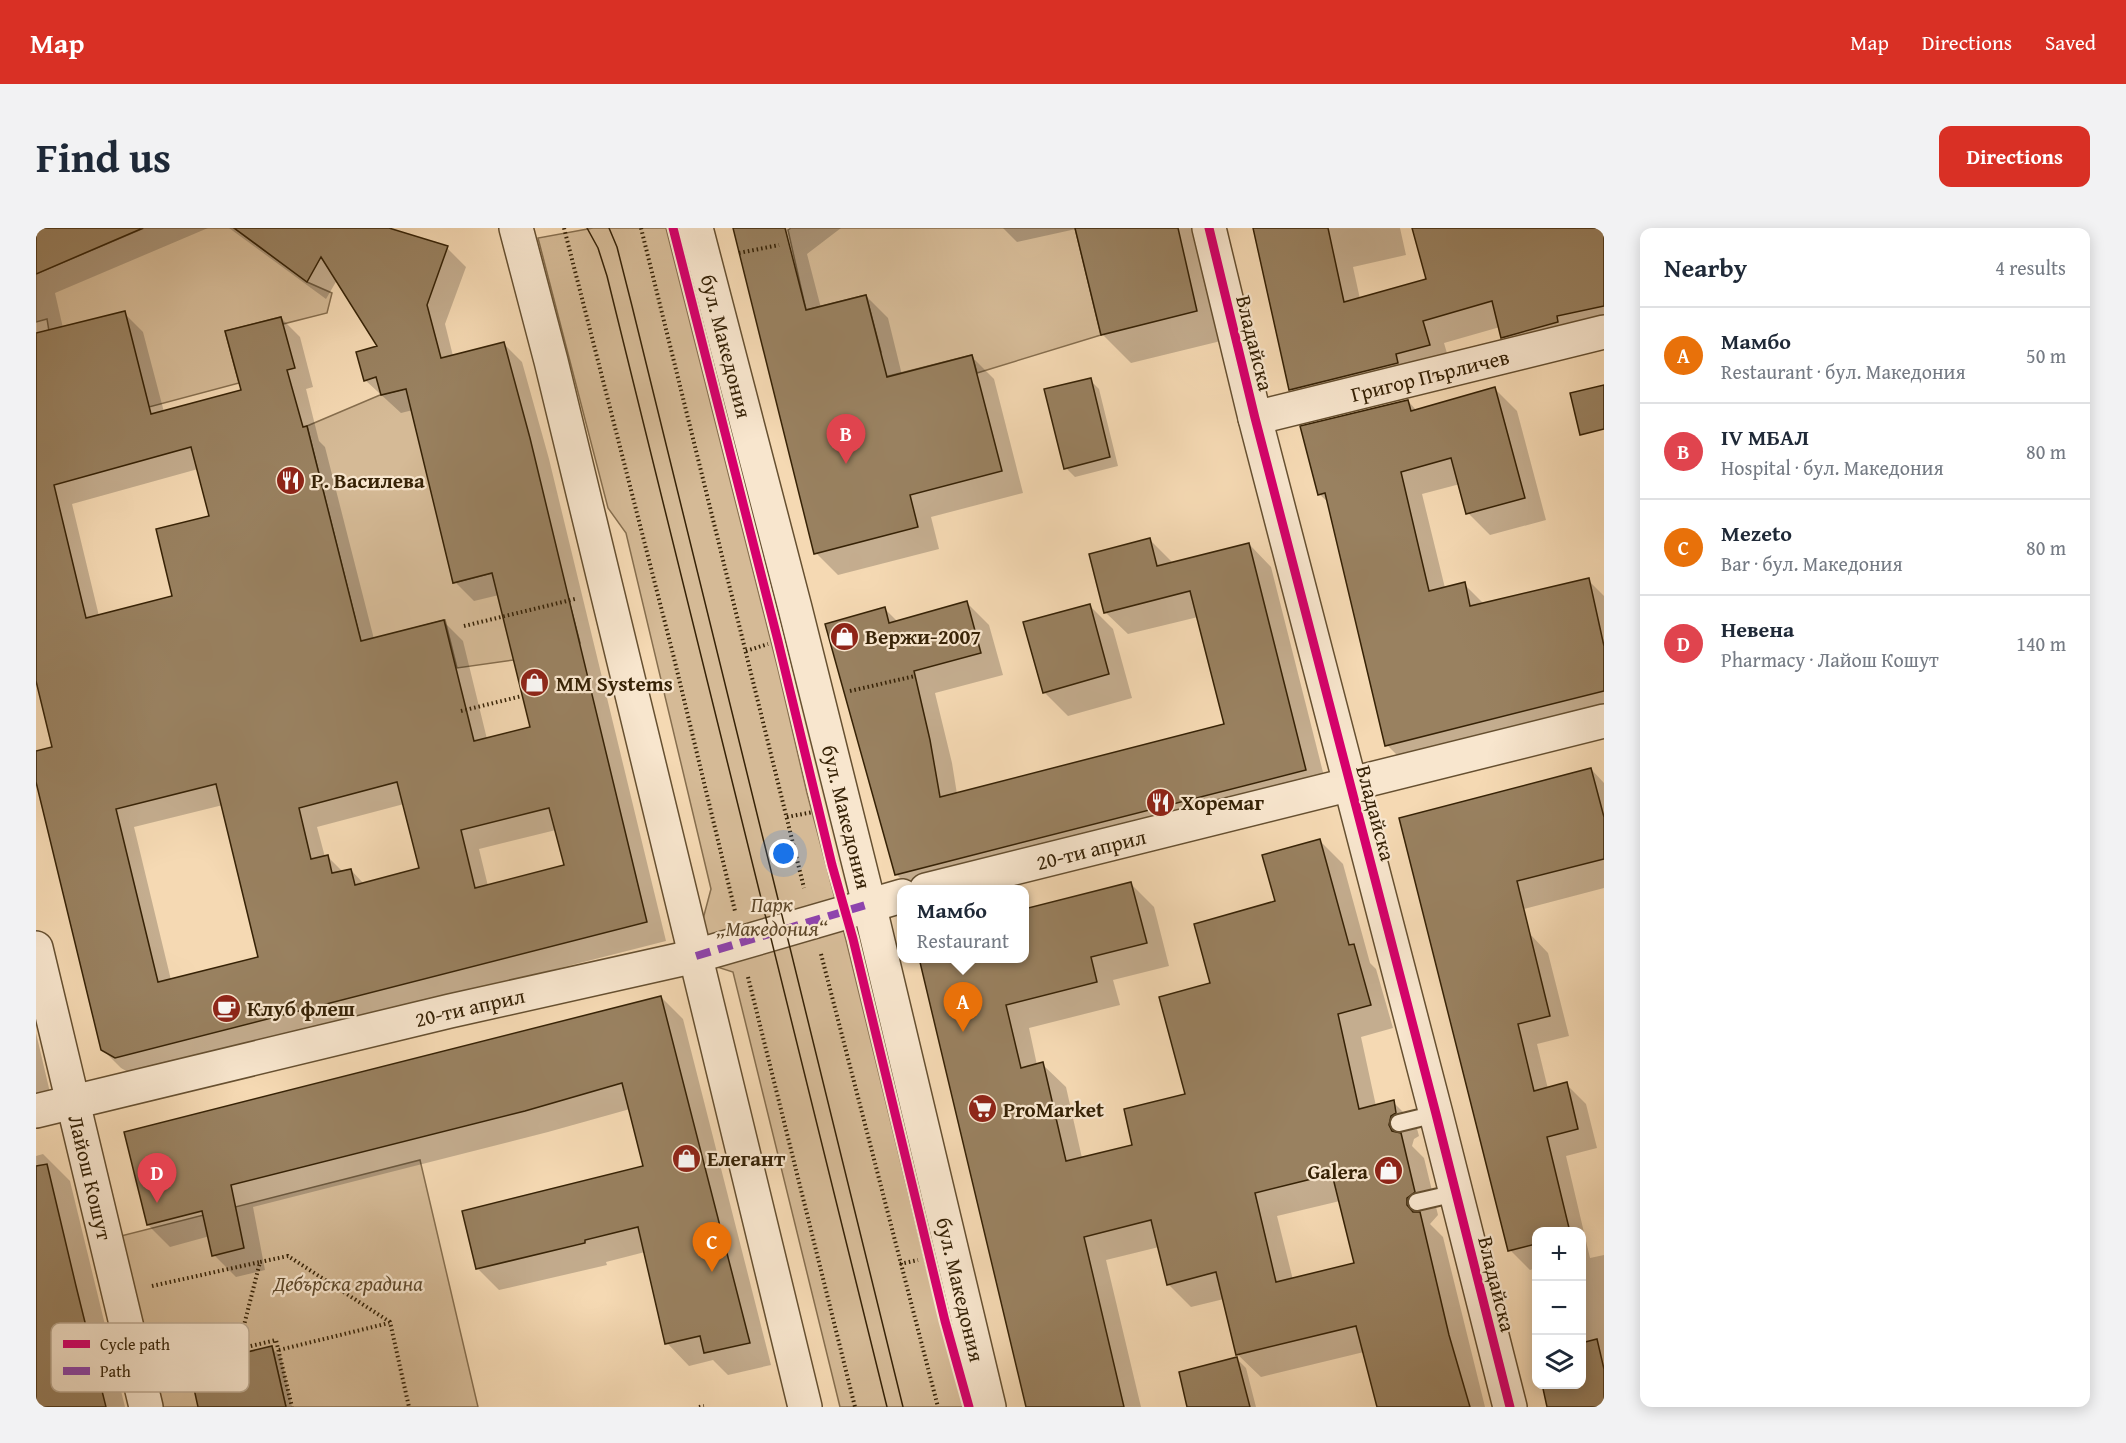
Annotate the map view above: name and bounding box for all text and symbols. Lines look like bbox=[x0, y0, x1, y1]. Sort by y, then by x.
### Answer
text: Map bbox=[30, 22, 84, 63]
text: Map bbox=[1850, 27, 1889, 58]
text: Directions bbox=[1922, 27, 2012, 58]
text: Saved bbox=[2045, 27, 2096, 58]
text: Find us bbox=[36, 126, 171, 187]
button: Directions bbox=[1939, 126, 2090, 187]
text: Nearby bbox=[1664, 248, 1747, 287]
text: 4 results bbox=[1995, 253, 2066, 282]
street label: бул. Македония bbox=[693, 271, 760, 422]
street label: Владайска bbox=[1228, 292, 1282, 394]
text: Мамбо bbox=[1721, 325, 1791, 357]
street label: Григор Пърличев bbox=[1347, 340, 1512, 409]
text: A bbox=[1677, 341, 1690, 370]
text: 50 m bbox=[2026, 341, 2066, 370]
text: Restaurant · бул. Македония bbox=[1721, 357, 1966, 386]
pin: B bbox=[826, 414, 866, 464]
text: IV МБАЛ bbox=[1721, 421, 1809, 453]
text: B bbox=[1677, 437, 1690, 466]
text: 80 m bbox=[2026, 437, 2066, 466]
text: Hospital · бул. Македония bbox=[1721, 453, 1944, 482]
restaurant icon: Р. Василева bbox=[274, 464, 306, 496]
place label: Р. Василева bbox=[311, 465, 425, 496]
text: Mezeto bbox=[1721, 517, 1792, 549]
text: C bbox=[1678, 533, 1689, 562]
text: 80 m bbox=[2026, 533, 2066, 562]
text: Bar · бул. Македония bbox=[1721, 549, 1903, 578]
text: Невена bbox=[1721, 613, 1794, 645]
shop icon: Вержи-2007 bbox=[828, 620, 860, 652]
place label: Вержи-2007 bbox=[865, 621, 981, 652]
text: D bbox=[1677, 629, 1690, 658]
text: 140 m bbox=[2016, 629, 2066, 658]
text: Pharmacy · Лайош Кошут bbox=[1721, 645, 1939, 674]
shop icon: MM Systems bbox=[519, 667, 551, 699]
place label: MM Systems bbox=[556, 668, 673, 699]
street label: бул. Македония bbox=[814, 742, 880, 893]
street label: Владайска bbox=[1348, 762, 1404, 864]
restaurant icon: Хоремаг bbox=[1144, 786, 1176, 818]
place label: Хоремаг bbox=[1181, 787, 1264, 818]
street label: 20-ти април bbox=[1033, 820, 1149, 877]
your location bbox=[769, 839, 798, 868]
popup bbox=[897, 885, 1029, 963]
park label: Парк „Македония“ bbox=[716, 889, 828, 944]
text: Мамбо bbox=[917, 894, 987, 926]
text: Restaurant bbox=[917, 926, 1009, 955]
street label: 20-ти април bbox=[411, 979, 528, 1034]
pin: A bbox=[944, 982, 982, 1032]
cafe icon: Клуб флеш bbox=[210, 992, 242, 1024]
place label: Клуб флеш bbox=[247, 993, 355, 1024]
supermarket icon: ProMarket bbox=[966, 1093, 998, 1125]
place label: ProMarket bbox=[1003, 1094, 1104, 1125]
street label: Лайош Кошут bbox=[61, 1112, 121, 1243]
shop icon: Елегант bbox=[670, 1142, 702, 1174]
place label: Елегант bbox=[707, 1143, 786, 1174]
pin: D bbox=[138, 1154, 176, 1203]
shop icon: Galera bbox=[1373, 1155, 1405, 1187]
place label: Galera bbox=[1307, 1156, 1368, 1187]
street label: бул. Македония bbox=[929, 1214, 993, 1365]
pin: C bbox=[692, 1222, 732, 1272]
map controls bbox=[1532, 1227, 1586, 1389]
button: + bbox=[1532, 1227, 1586, 1281]
street label: Владайска bbox=[1470, 1233, 1524, 1335]
park label: Дебърска градина bbox=[272, 1268, 423, 1299]
button: − bbox=[1532, 1281, 1586, 1335]
legend bbox=[51, 1323, 249, 1392]
text: Cycle path bbox=[100, 1332, 170, 1356]
button: layers bbox=[1532, 1335, 1586, 1389]
text: Path bbox=[100, 1359, 131, 1383]

